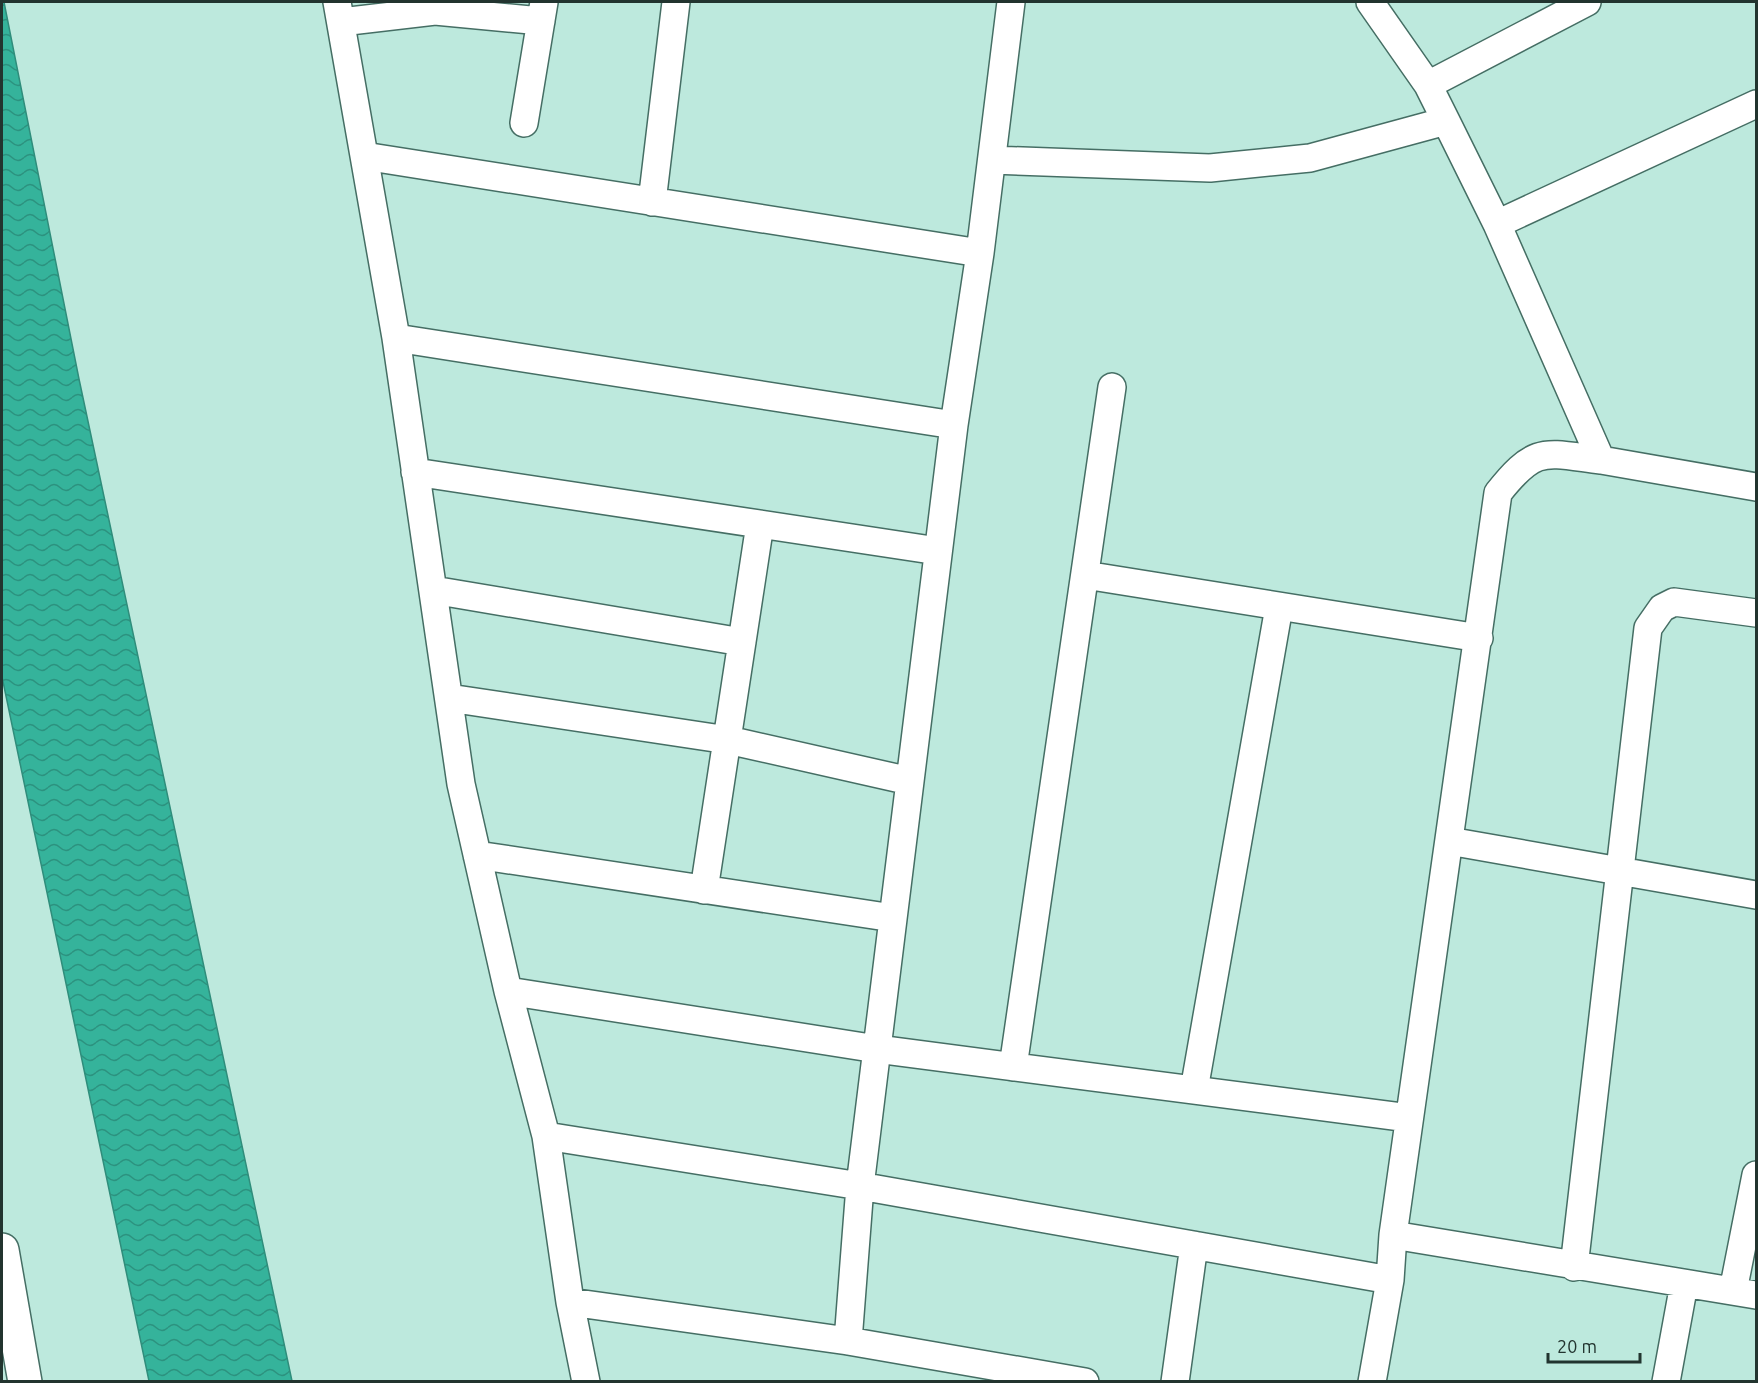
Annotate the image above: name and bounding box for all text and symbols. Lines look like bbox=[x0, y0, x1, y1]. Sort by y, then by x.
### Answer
scale bar bbox=[1548, 1326, 1640, 1364]
text: 20 m bbox=[1557, 1336, 1597, 1356]

